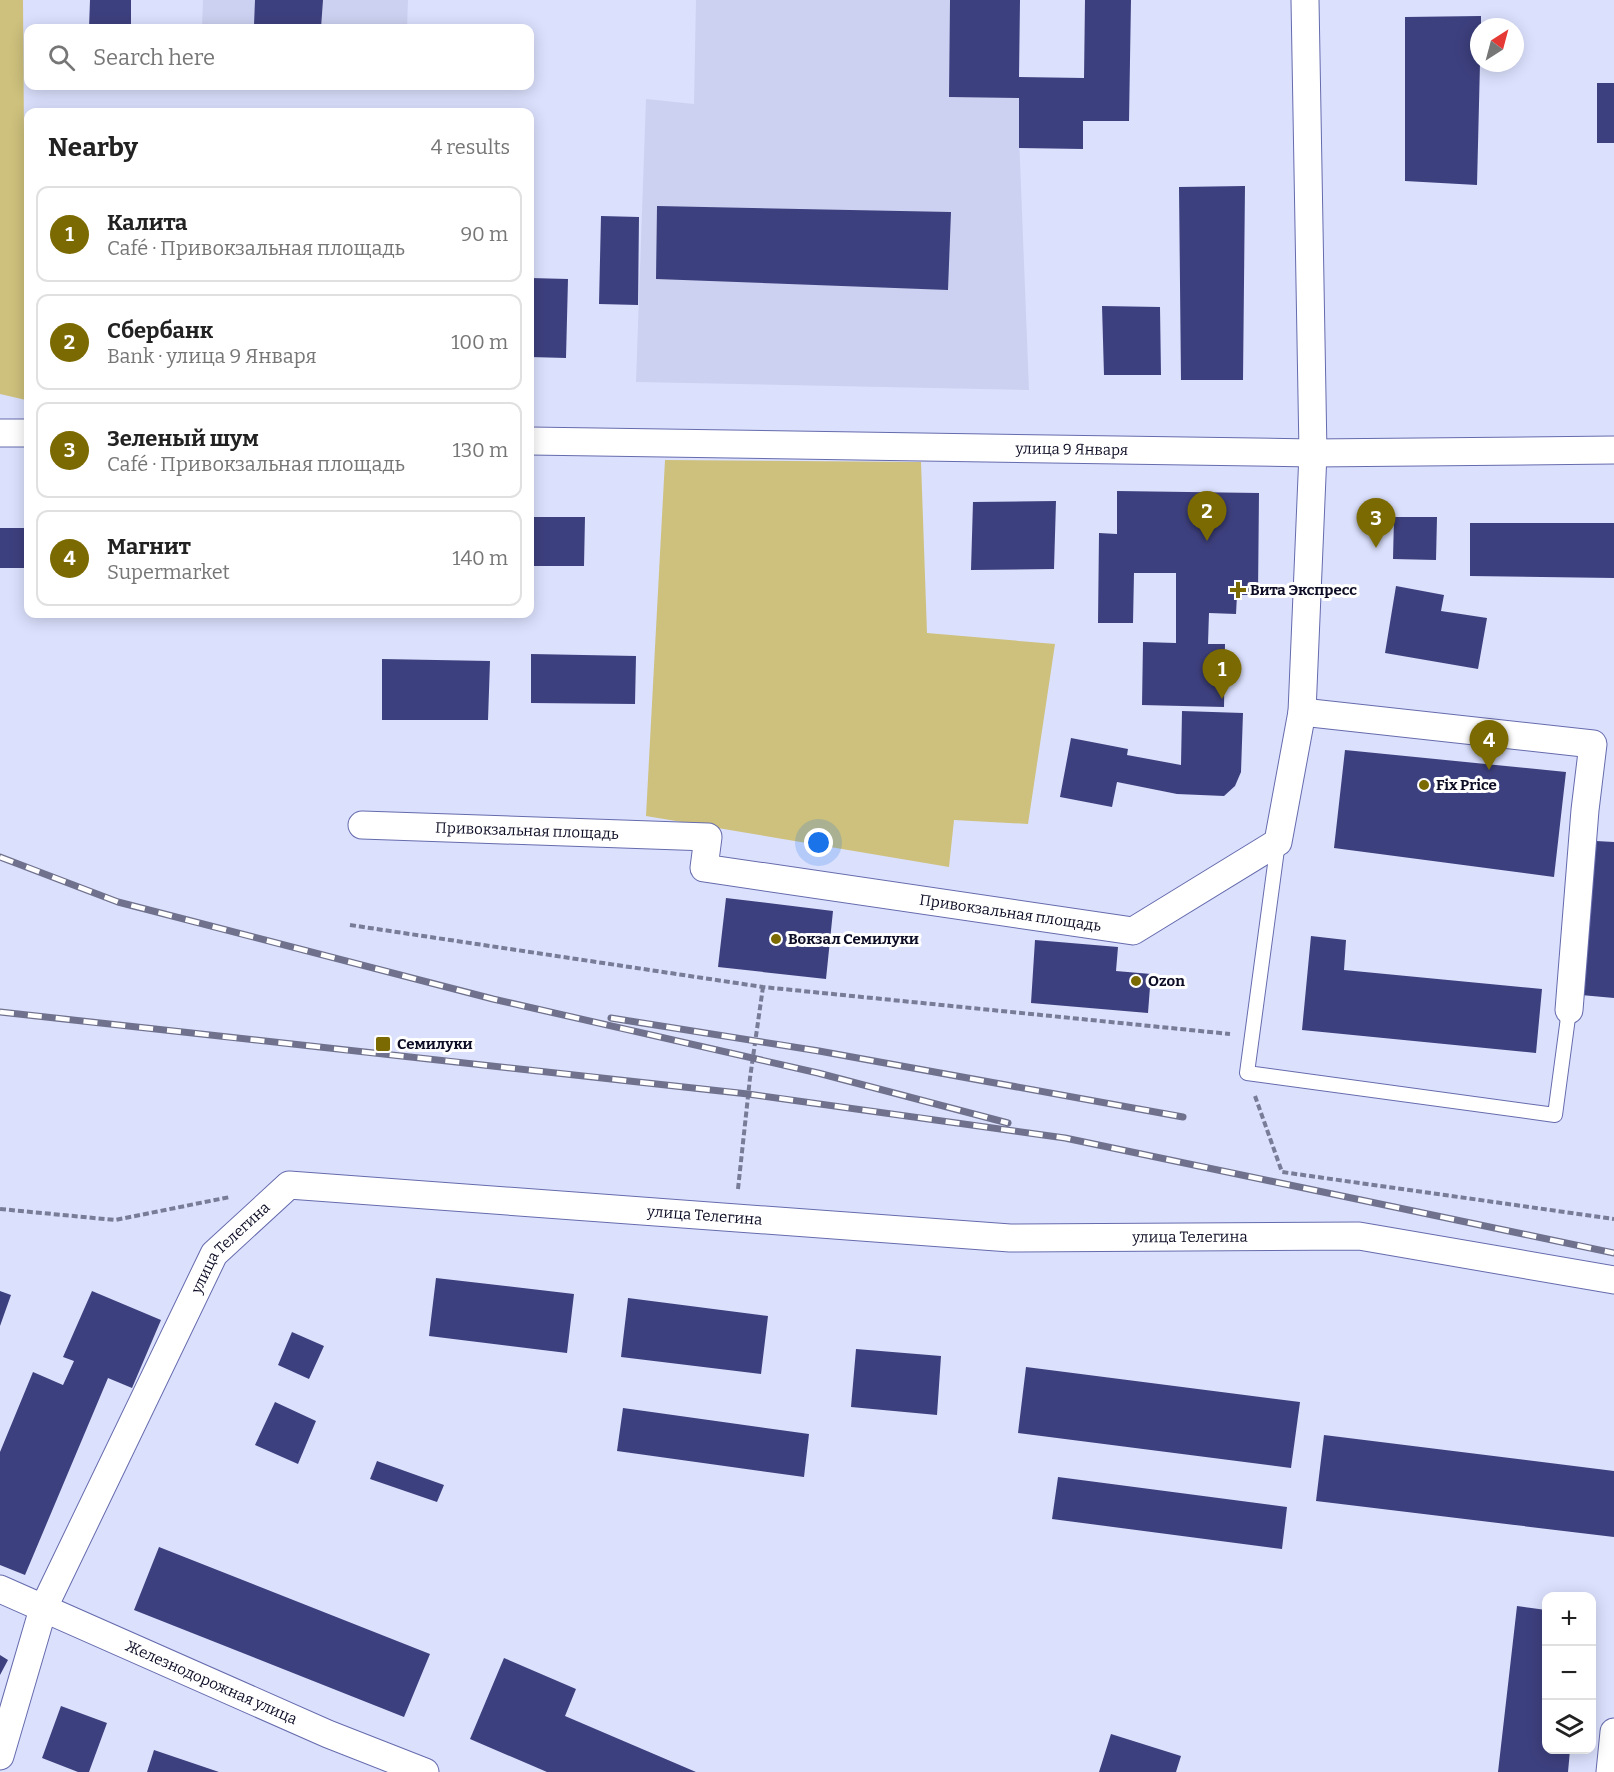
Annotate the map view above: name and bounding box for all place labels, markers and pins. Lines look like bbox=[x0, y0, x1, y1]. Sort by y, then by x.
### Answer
pin: 2 bbox=[1188, 492, 1226, 541]
pin: 3 bbox=[1356, 498, 1396, 548]
place label: Вита Экспресс bbox=[1250, 581, 1357, 599]
marker: Вита Экспресс bbox=[1231, 583, 1245, 597]
pin: 1 bbox=[1202, 650, 1242, 699]
pin: 4 bbox=[1470, 720, 1508, 770]
place label: Fix Price bbox=[1436, 776, 1497, 794]
marker: Fix Price bbox=[1417, 778, 1431, 792]
place label: Вокзал Семилуки bbox=[788, 930, 919, 948]
marker: Вокзал Семилуки bbox=[769, 932, 783, 946]
place label: Ozon bbox=[1148, 972, 1185, 990]
marker: Ozon bbox=[1129, 974, 1143, 988]
marker: Семилуки bbox=[374, 1035, 392, 1053]
place label: Семилуки bbox=[397, 1035, 473, 1053]

